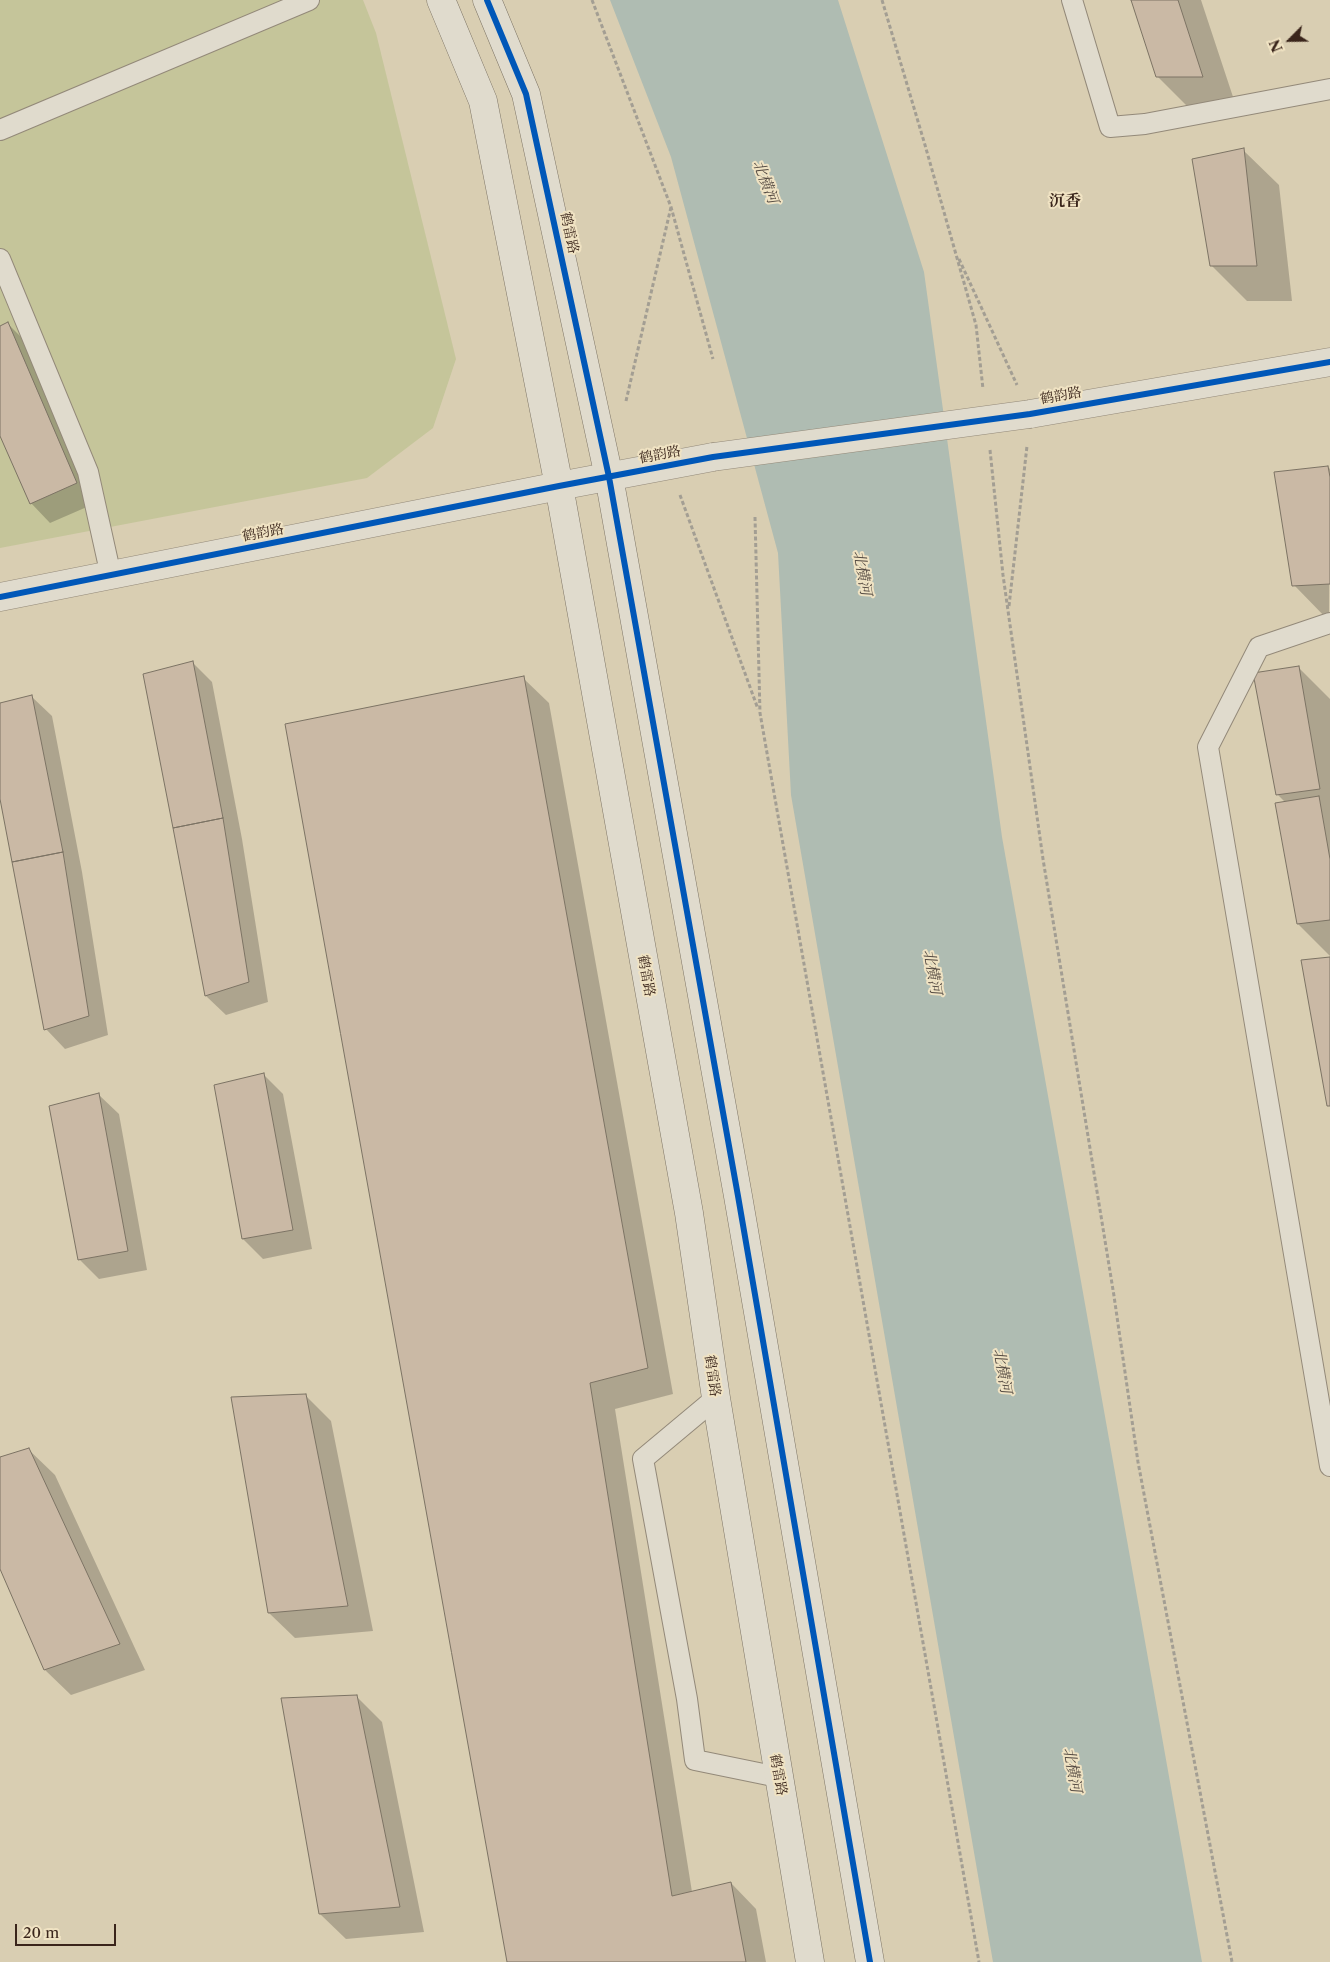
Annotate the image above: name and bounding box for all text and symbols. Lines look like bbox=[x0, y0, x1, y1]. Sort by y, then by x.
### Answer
north arrow bbox=[1265, 15, 1315, 65]
text: N bbox=[1266, 37, 1287, 55]
water label: 北横河 bbox=[749, 158, 781, 206]
district label: 沉香 bbox=[1049, 191, 1081, 211]
street label: 鹤雷路 bbox=[556, 211, 582, 255]
street label: 鹤韵路 bbox=[1039, 384, 1083, 408]
street label: 鹤韵路 bbox=[638, 443, 682, 467]
street label: 鹤韵路 bbox=[241, 521, 285, 545]
water label: 北横河 bbox=[849, 549, 875, 597]
water label: 北横河 bbox=[919, 948, 945, 996]
street label: 鹤雷路 bbox=[634, 954, 658, 998]
water label: 北横河 bbox=[989, 1347, 1015, 1395]
street label: 鹤雷路 bbox=[701, 1354, 723, 1398]
water label: 北横河 bbox=[1059, 1746, 1085, 1794]
street label: 鹤雷路 bbox=[766, 1753, 790, 1797]
scale bar bbox=[18, 1914, 119, 1946]
text: 20 m bbox=[23, 1923, 59, 1942]

